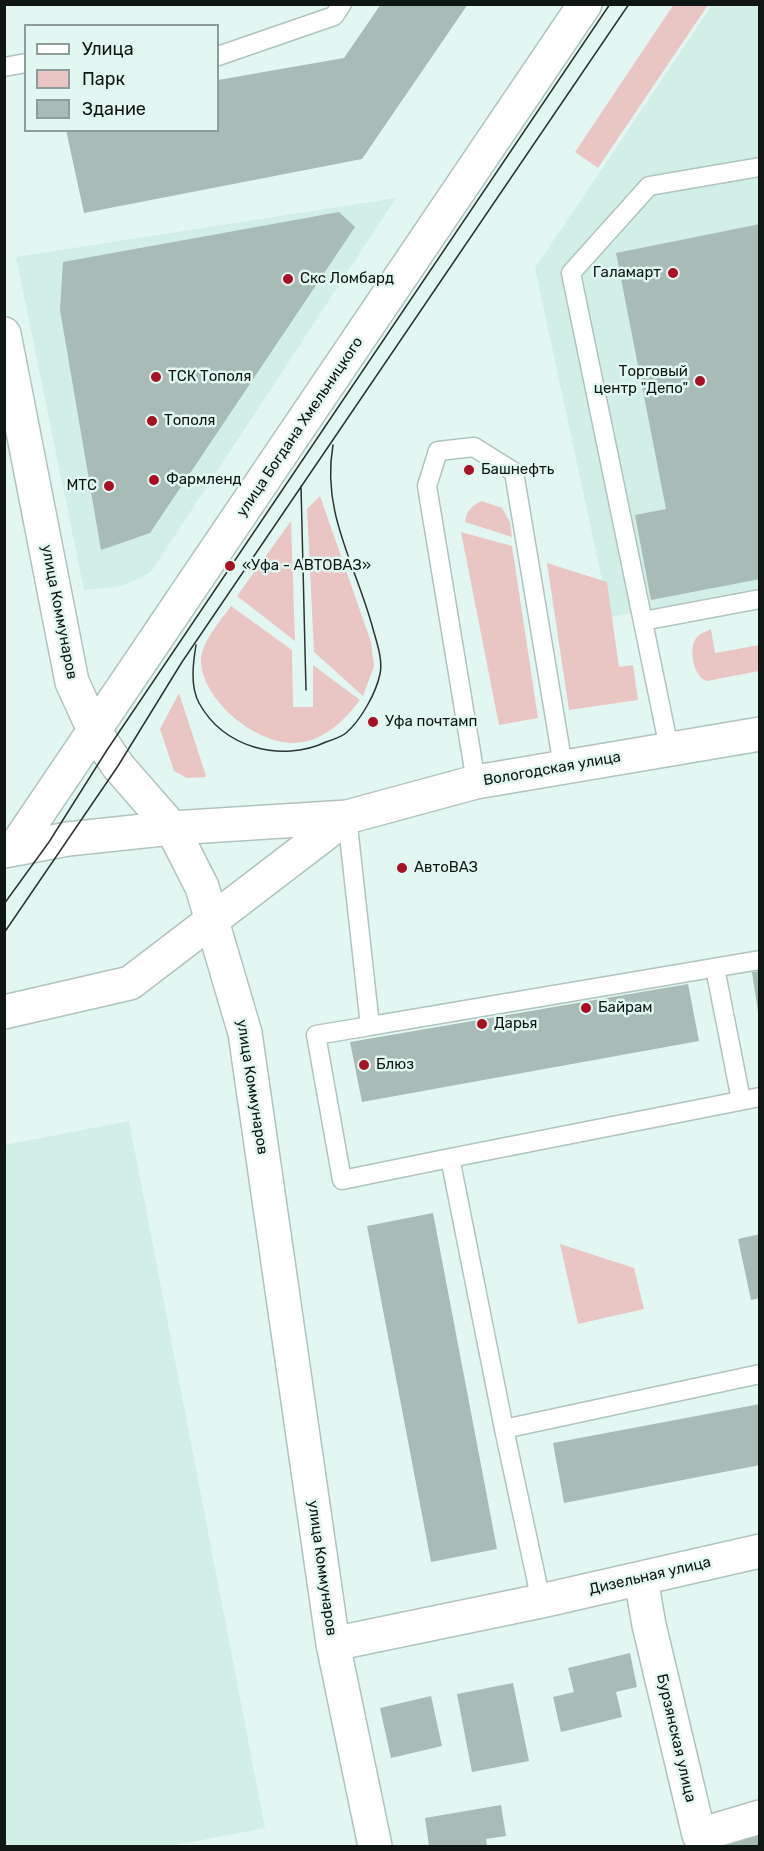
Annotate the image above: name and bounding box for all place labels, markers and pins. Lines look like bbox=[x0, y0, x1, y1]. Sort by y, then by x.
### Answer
place label: Галамарт bbox=[593, 264, 661, 282]
marker: Галамарт bbox=[666, 266, 680, 280]
place label: Скс Ломбард bbox=[300, 270, 394, 288]
marker: Скс Ломбард bbox=[281, 272, 295, 286]
place label: Торговый центр "Депо" bbox=[594, 363, 688, 398]
place label: ТСК Тополя bbox=[168, 368, 251, 386]
marker: ТСК Тополя bbox=[149, 370, 163, 384]
marker: Торговый центр "Депо" bbox=[693, 374, 707, 388]
place label: Тополя bbox=[164, 412, 216, 430]
marker: Тополя bbox=[145, 414, 159, 428]
place label: Башнефть bbox=[481, 461, 554, 479]
marker: Башнефть bbox=[462, 463, 476, 477]
place label: Фармленд bbox=[166, 471, 242, 489]
marker: Фармленд bbox=[147, 473, 161, 487]
place label: МТС bbox=[66, 477, 97, 495]
marker: МТС bbox=[102, 479, 116, 493]
place label: «Уфа - АВТОВАЗ» bbox=[242, 557, 371, 575]
marker: «Уфа - АВТОВАЗ» bbox=[223, 559, 237, 573]
place label: Уфа почтамп bbox=[385, 713, 477, 731]
marker: Уфа почтамп bbox=[366, 715, 380, 729]
place label: АвтоВАЗ bbox=[414, 859, 478, 877]
marker: АвтоВАЗ bbox=[395, 861, 409, 875]
place label: Байрам bbox=[598, 999, 652, 1017]
marker: Байрам bbox=[579, 1001, 593, 1015]
place label: Дарья bbox=[494, 1015, 538, 1033]
marker: Дарья bbox=[475, 1017, 489, 1031]
place label: Блюз bbox=[376, 1056, 414, 1074]
marker: Блюз bbox=[357, 1058, 371, 1072]

